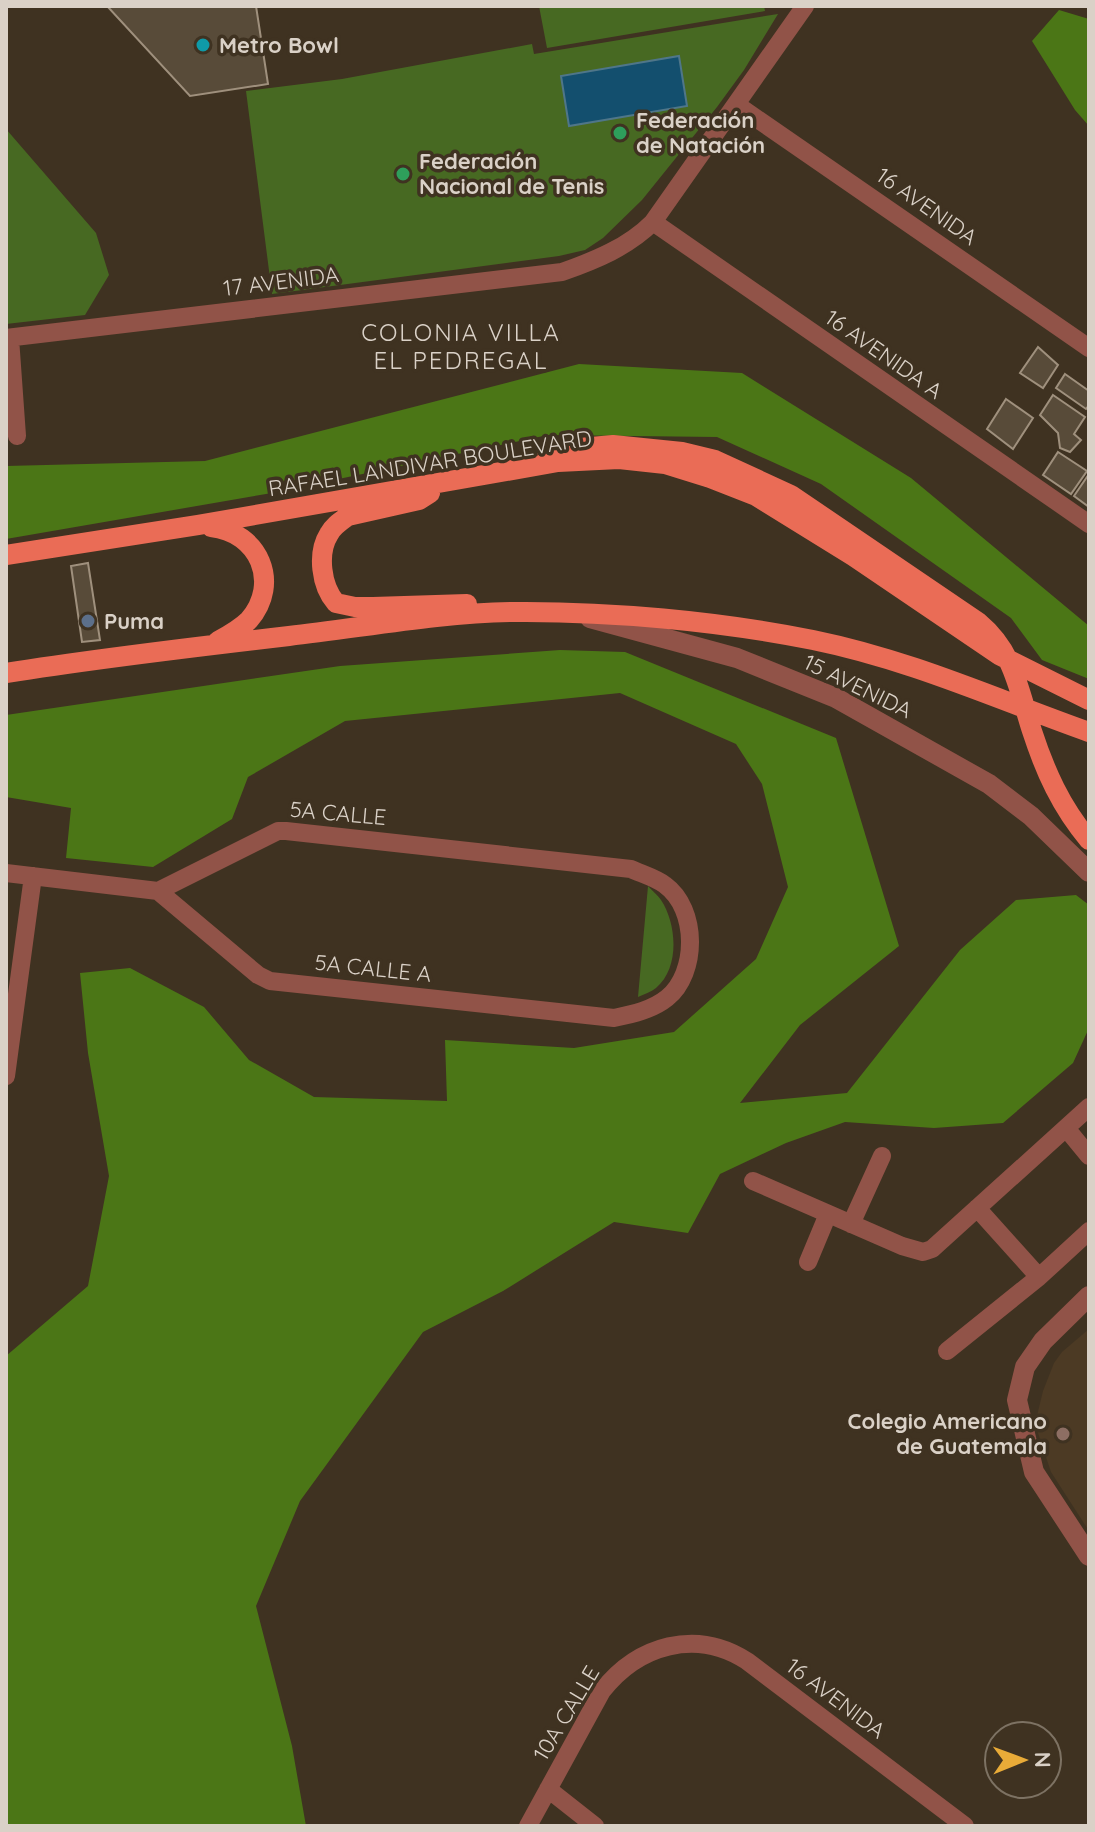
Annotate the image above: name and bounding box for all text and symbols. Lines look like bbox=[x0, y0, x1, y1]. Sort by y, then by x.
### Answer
place label: Metro Bowl bbox=[219, 31, 339, 59]
marker: Metro Bowl bbox=[194, 36, 212, 54]
place label: Federación de Natación bbox=[636, 106, 765, 159]
marker: Federación de Natación bbox=[611, 124, 629, 142]
place label: Federación Nacional de Tenis bbox=[419, 147, 604, 200]
street label: 16 AVENIDA bbox=[871, 161, 983, 251]
marker: Federación Nacional de Tenis bbox=[394, 165, 412, 183]
street label: 17 AVENIDA bbox=[222, 260, 340, 302]
street label: 16 AVENIDA A bbox=[820, 303, 948, 405]
district label: COLONIA VILLA EL PEDREGAL bbox=[361, 317, 561, 375]
street label: RAFAEL LANDIVAR BOULEVARD bbox=[266, 424, 594, 502]
place label: Puma bbox=[104, 607, 164, 635]
marker: Puma bbox=[79, 612, 97, 630]
street label: 15 AVENIDA bbox=[799, 648, 917, 724]
street label: 5A CALLE bbox=[289, 795, 387, 831]
street label: 5A CALLE A bbox=[313, 948, 433, 988]
place label: Colegio Americano de Guatemala bbox=[848, 1407, 1047, 1460]
marker: Colegio Americano de Guatemala bbox=[1054, 1425, 1072, 1443]
street label: 16 AVENIDA bbox=[781, 1652, 891, 1744]
street label: 10A CALLE bbox=[527, 1660, 605, 1766]
north arrow bbox=[983, 1720, 1063, 1800]
text: N bbox=[1029, 1751, 1057, 1768]

